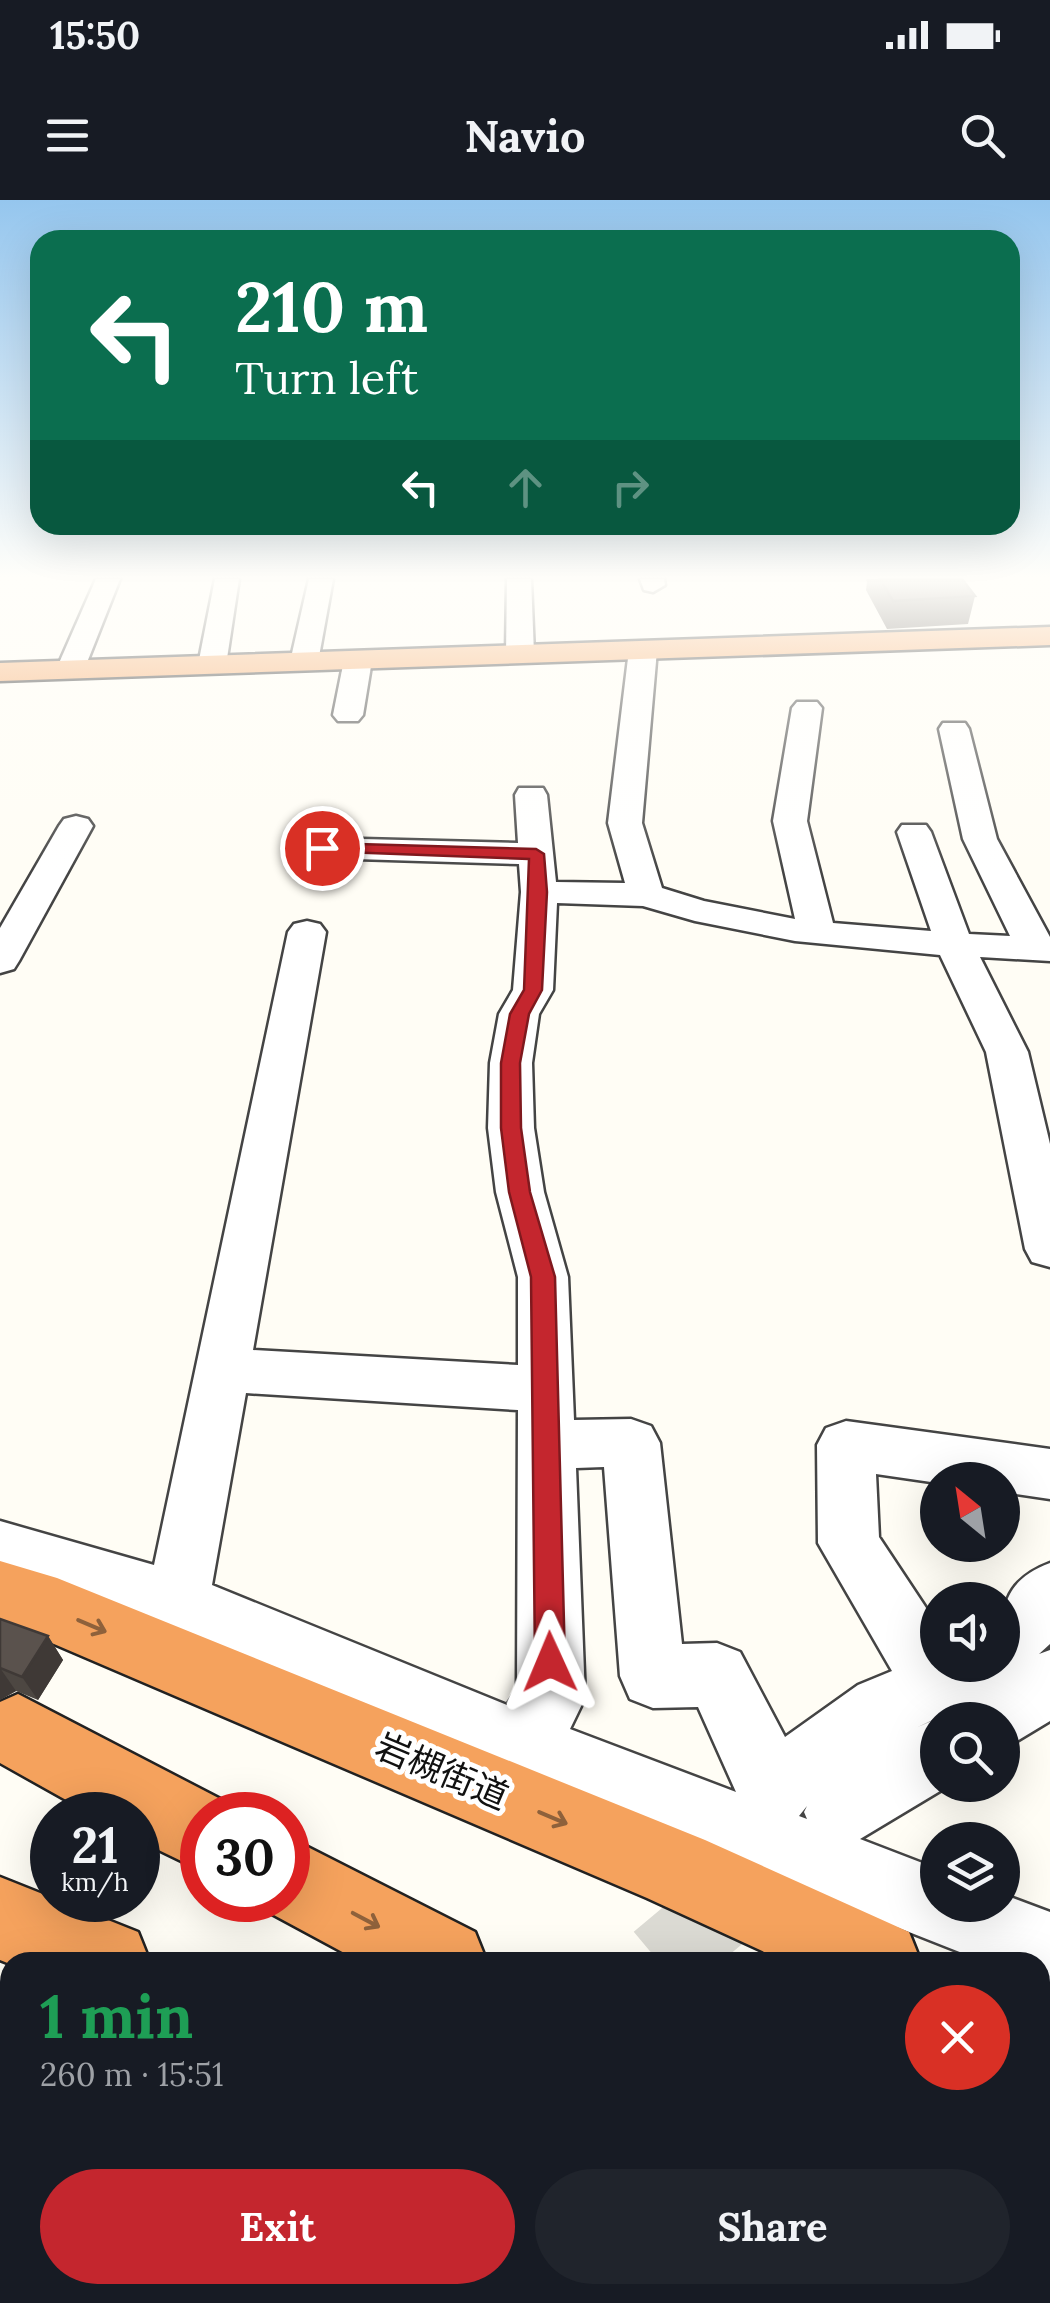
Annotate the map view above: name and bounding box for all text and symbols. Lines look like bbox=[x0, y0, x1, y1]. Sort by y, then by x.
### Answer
text: 15:50 bbox=[50, 11, 140, 59]
text: Navio bbox=[464, 107, 586, 164]
icon: menu bbox=[40, 108, 95, 163]
icon: search bbox=[955, 108, 1010, 163]
text: 210 m bbox=[235, 262, 428, 351]
icon: left bbox=[70, 270, 200, 400]
text: Turn left bbox=[235, 349, 418, 406]
icon: left bbox=[393, 460, 448, 515]
icon: ahead bbox=[498, 460, 553, 515]
icon: right bbox=[603, 460, 658, 515]
pin bbox=[280, 806, 365, 891]
icon: arrive bbox=[295, 821, 350, 876]
north arrow bbox=[920, 1462, 1020, 1562]
map controls bbox=[920, 1462, 1020, 1922]
button: sound bbox=[920, 1582, 1020, 1682]
position arrow bbox=[498, 1610, 602, 1714]
one-way arrow bbox=[76, 1618, 106, 1636]
button: search bbox=[920, 1702, 1020, 1802]
street label: 岩槻街道 bbox=[369, 1723, 515, 1819]
speed limit sign: 30 bbox=[180, 1792, 310, 1922]
one-way arrow bbox=[537, 1810, 568, 1828]
text: 21 bbox=[72, 1813, 118, 1877]
button: layers bbox=[920, 1822, 1020, 1922]
text: km/h bbox=[61, 1866, 129, 1898]
one-way arrow bbox=[351, 1911, 380, 1931]
text: 1 min bbox=[40, 1978, 193, 2054]
button: close bbox=[905, 1985, 1010, 2090]
text: 260 m · 15:51 bbox=[40, 2054, 224, 2095]
button: Exit bbox=[40, 2169, 515, 2284]
button: Share bbox=[535, 2169, 1010, 2284]

